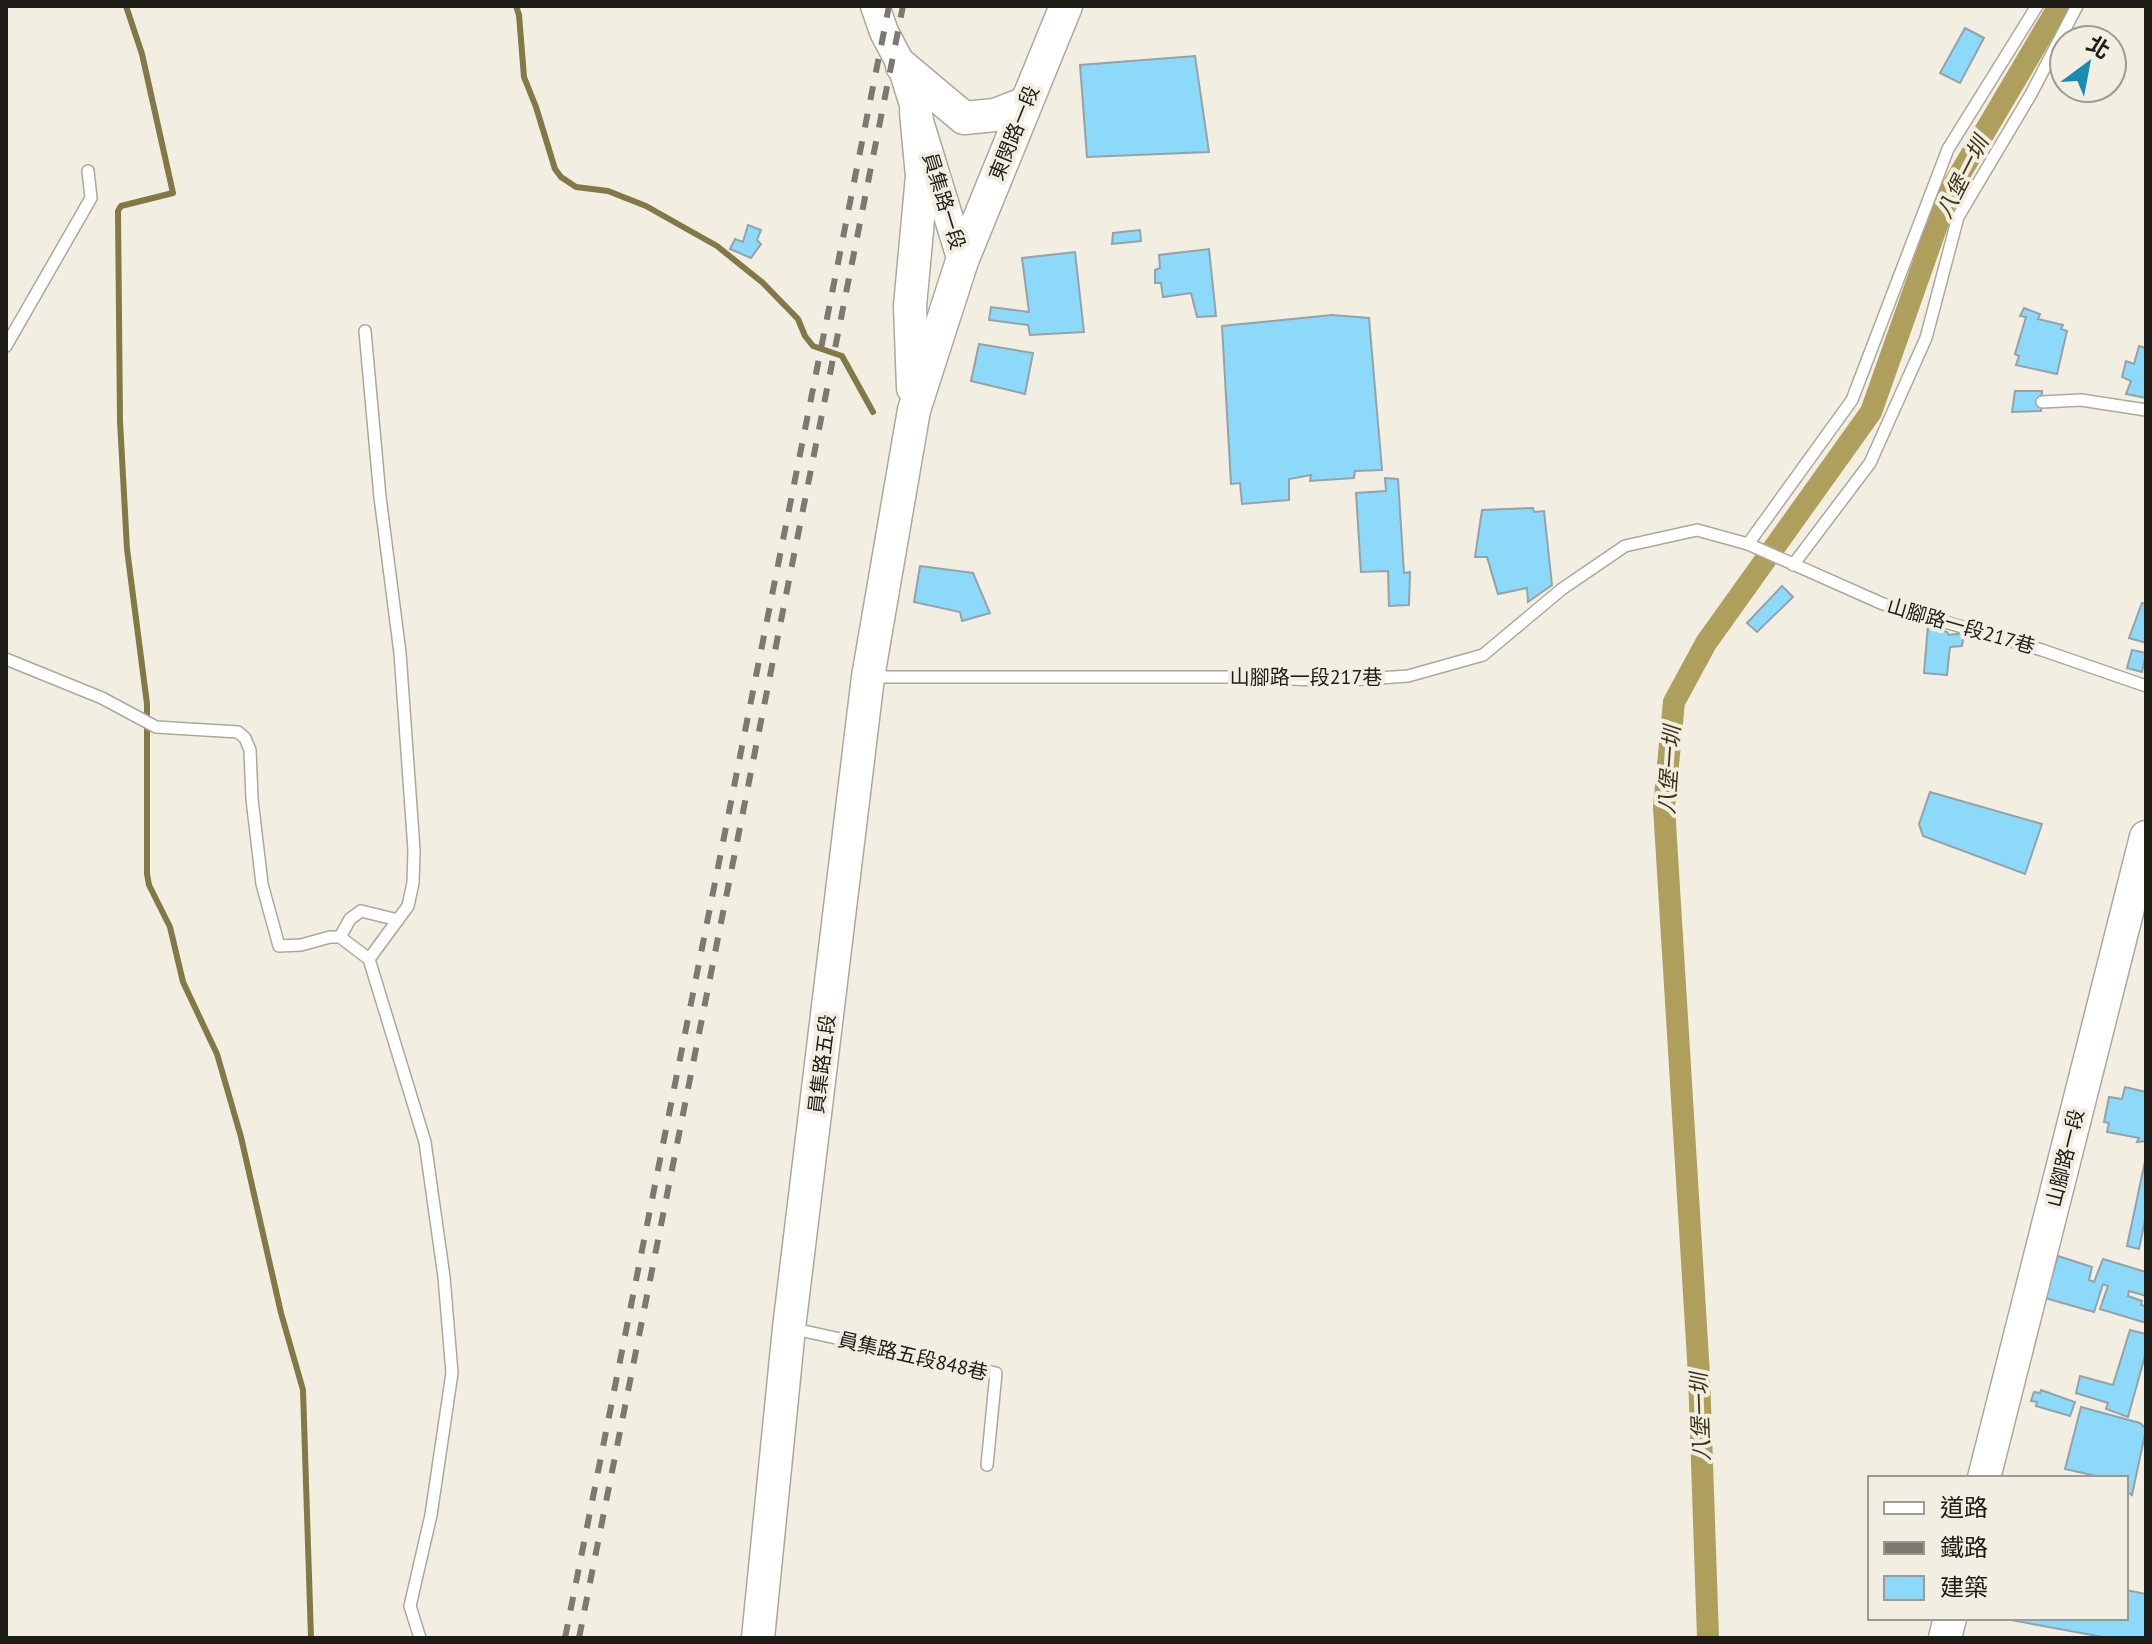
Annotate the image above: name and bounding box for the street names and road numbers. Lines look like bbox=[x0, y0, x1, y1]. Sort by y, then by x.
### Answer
street label: 東閔路一段 bbox=[983, 82, 1045, 184]
street label: 員集路一段 bbox=[917, 149, 971, 253]
street label: 山腳路一段217巷 bbox=[1884, 592, 2038, 660]
street label: 山腳路一段217巷 bbox=[1230, 664, 1382, 690]
street label: 員集路五段 bbox=[803, 1013, 841, 1115]
street label: 山腳路一段 bbox=[2040, 1106, 2090, 1210]
street label: 員集路五段848巷 bbox=[836, 1326, 990, 1386]

